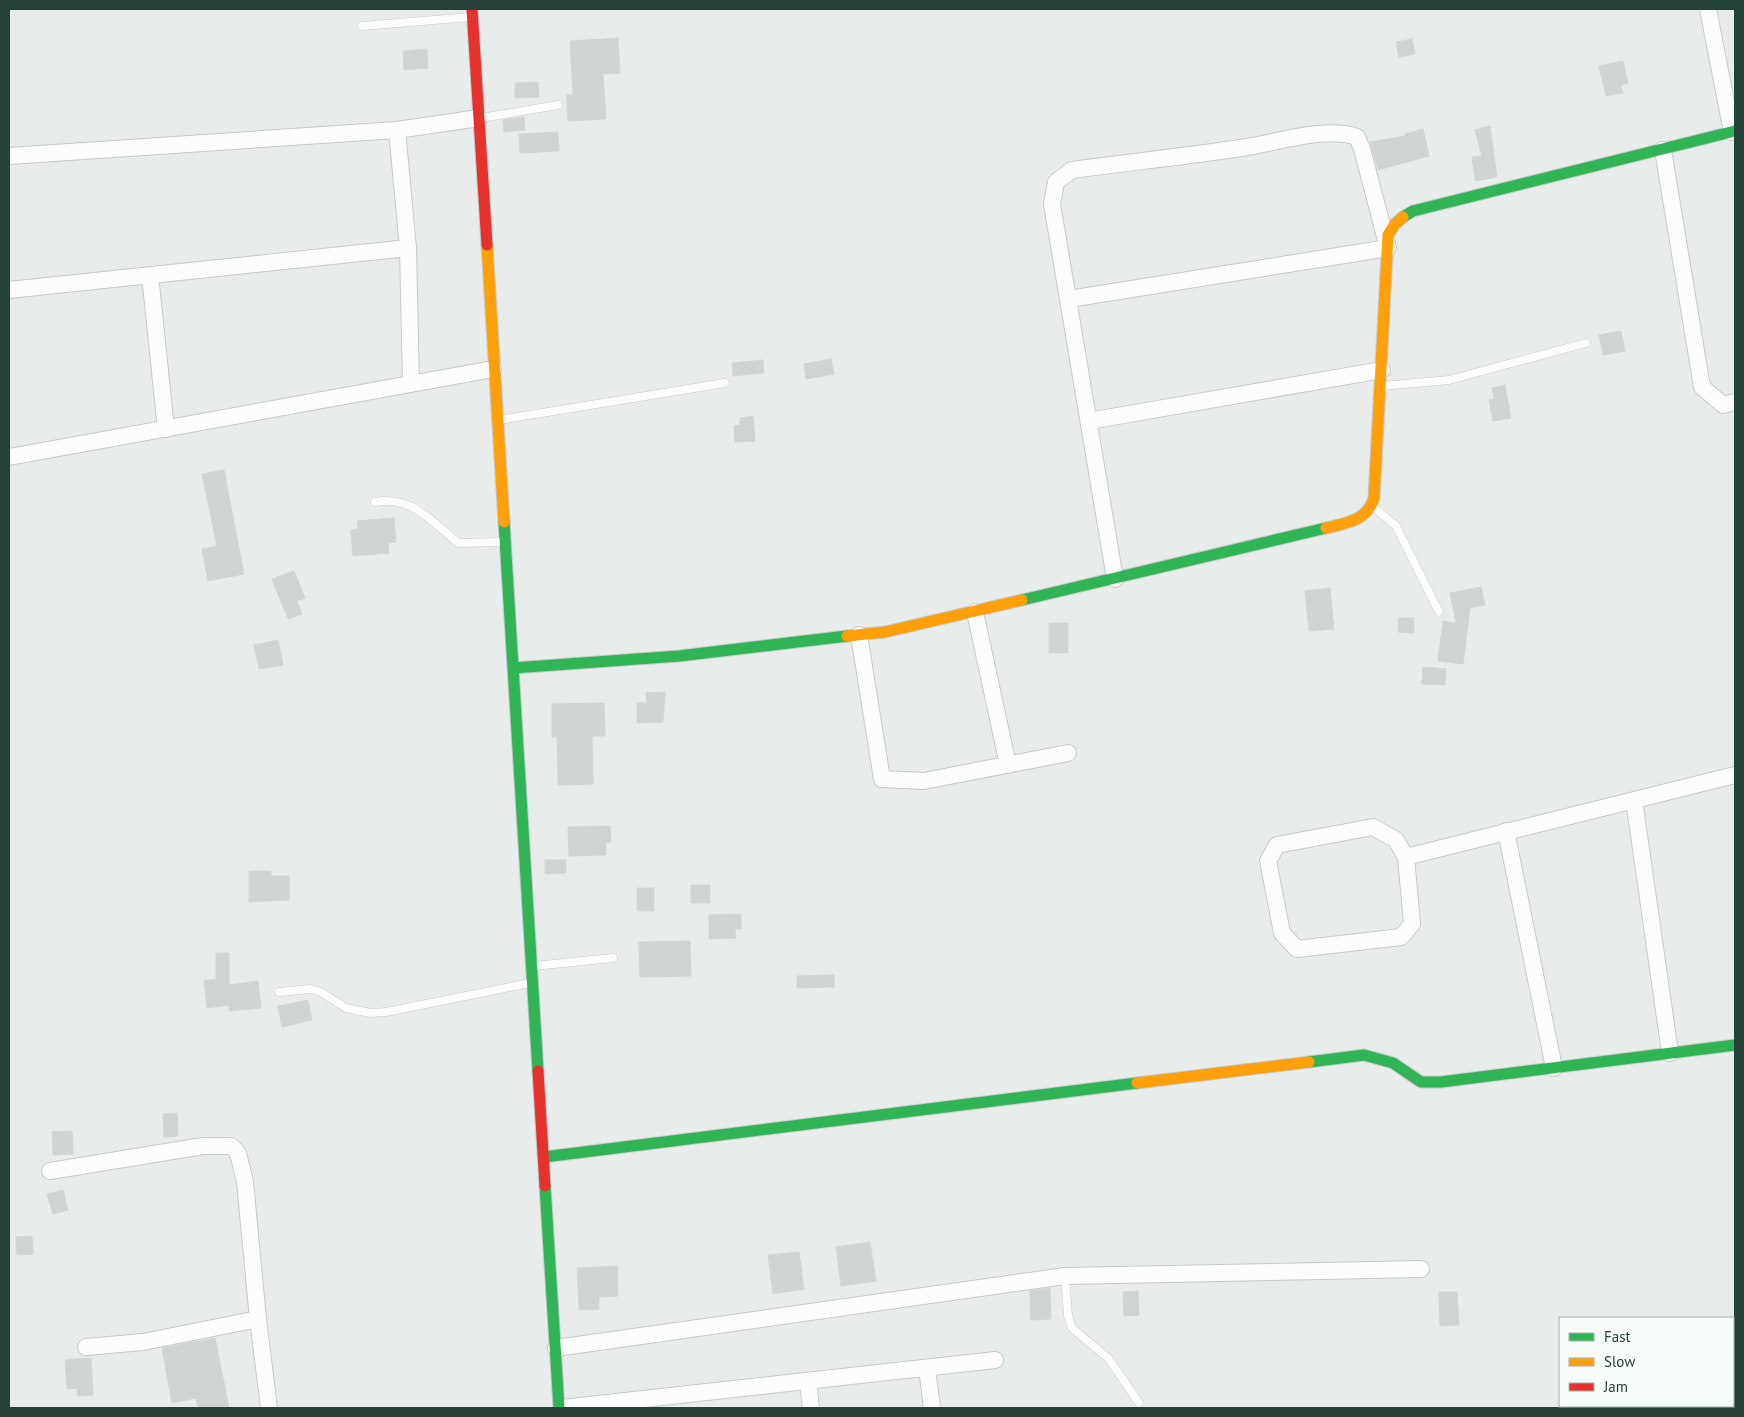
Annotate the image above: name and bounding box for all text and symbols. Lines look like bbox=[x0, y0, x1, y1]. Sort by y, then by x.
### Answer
legend bbox=[1559, 1317, 1734, 1407]
text: Fast bbox=[1604, 1327, 1631, 1346]
text: Slow bbox=[1604, 1352, 1635, 1371]
text: Jam bbox=[1603, 1377, 1628, 1396]

